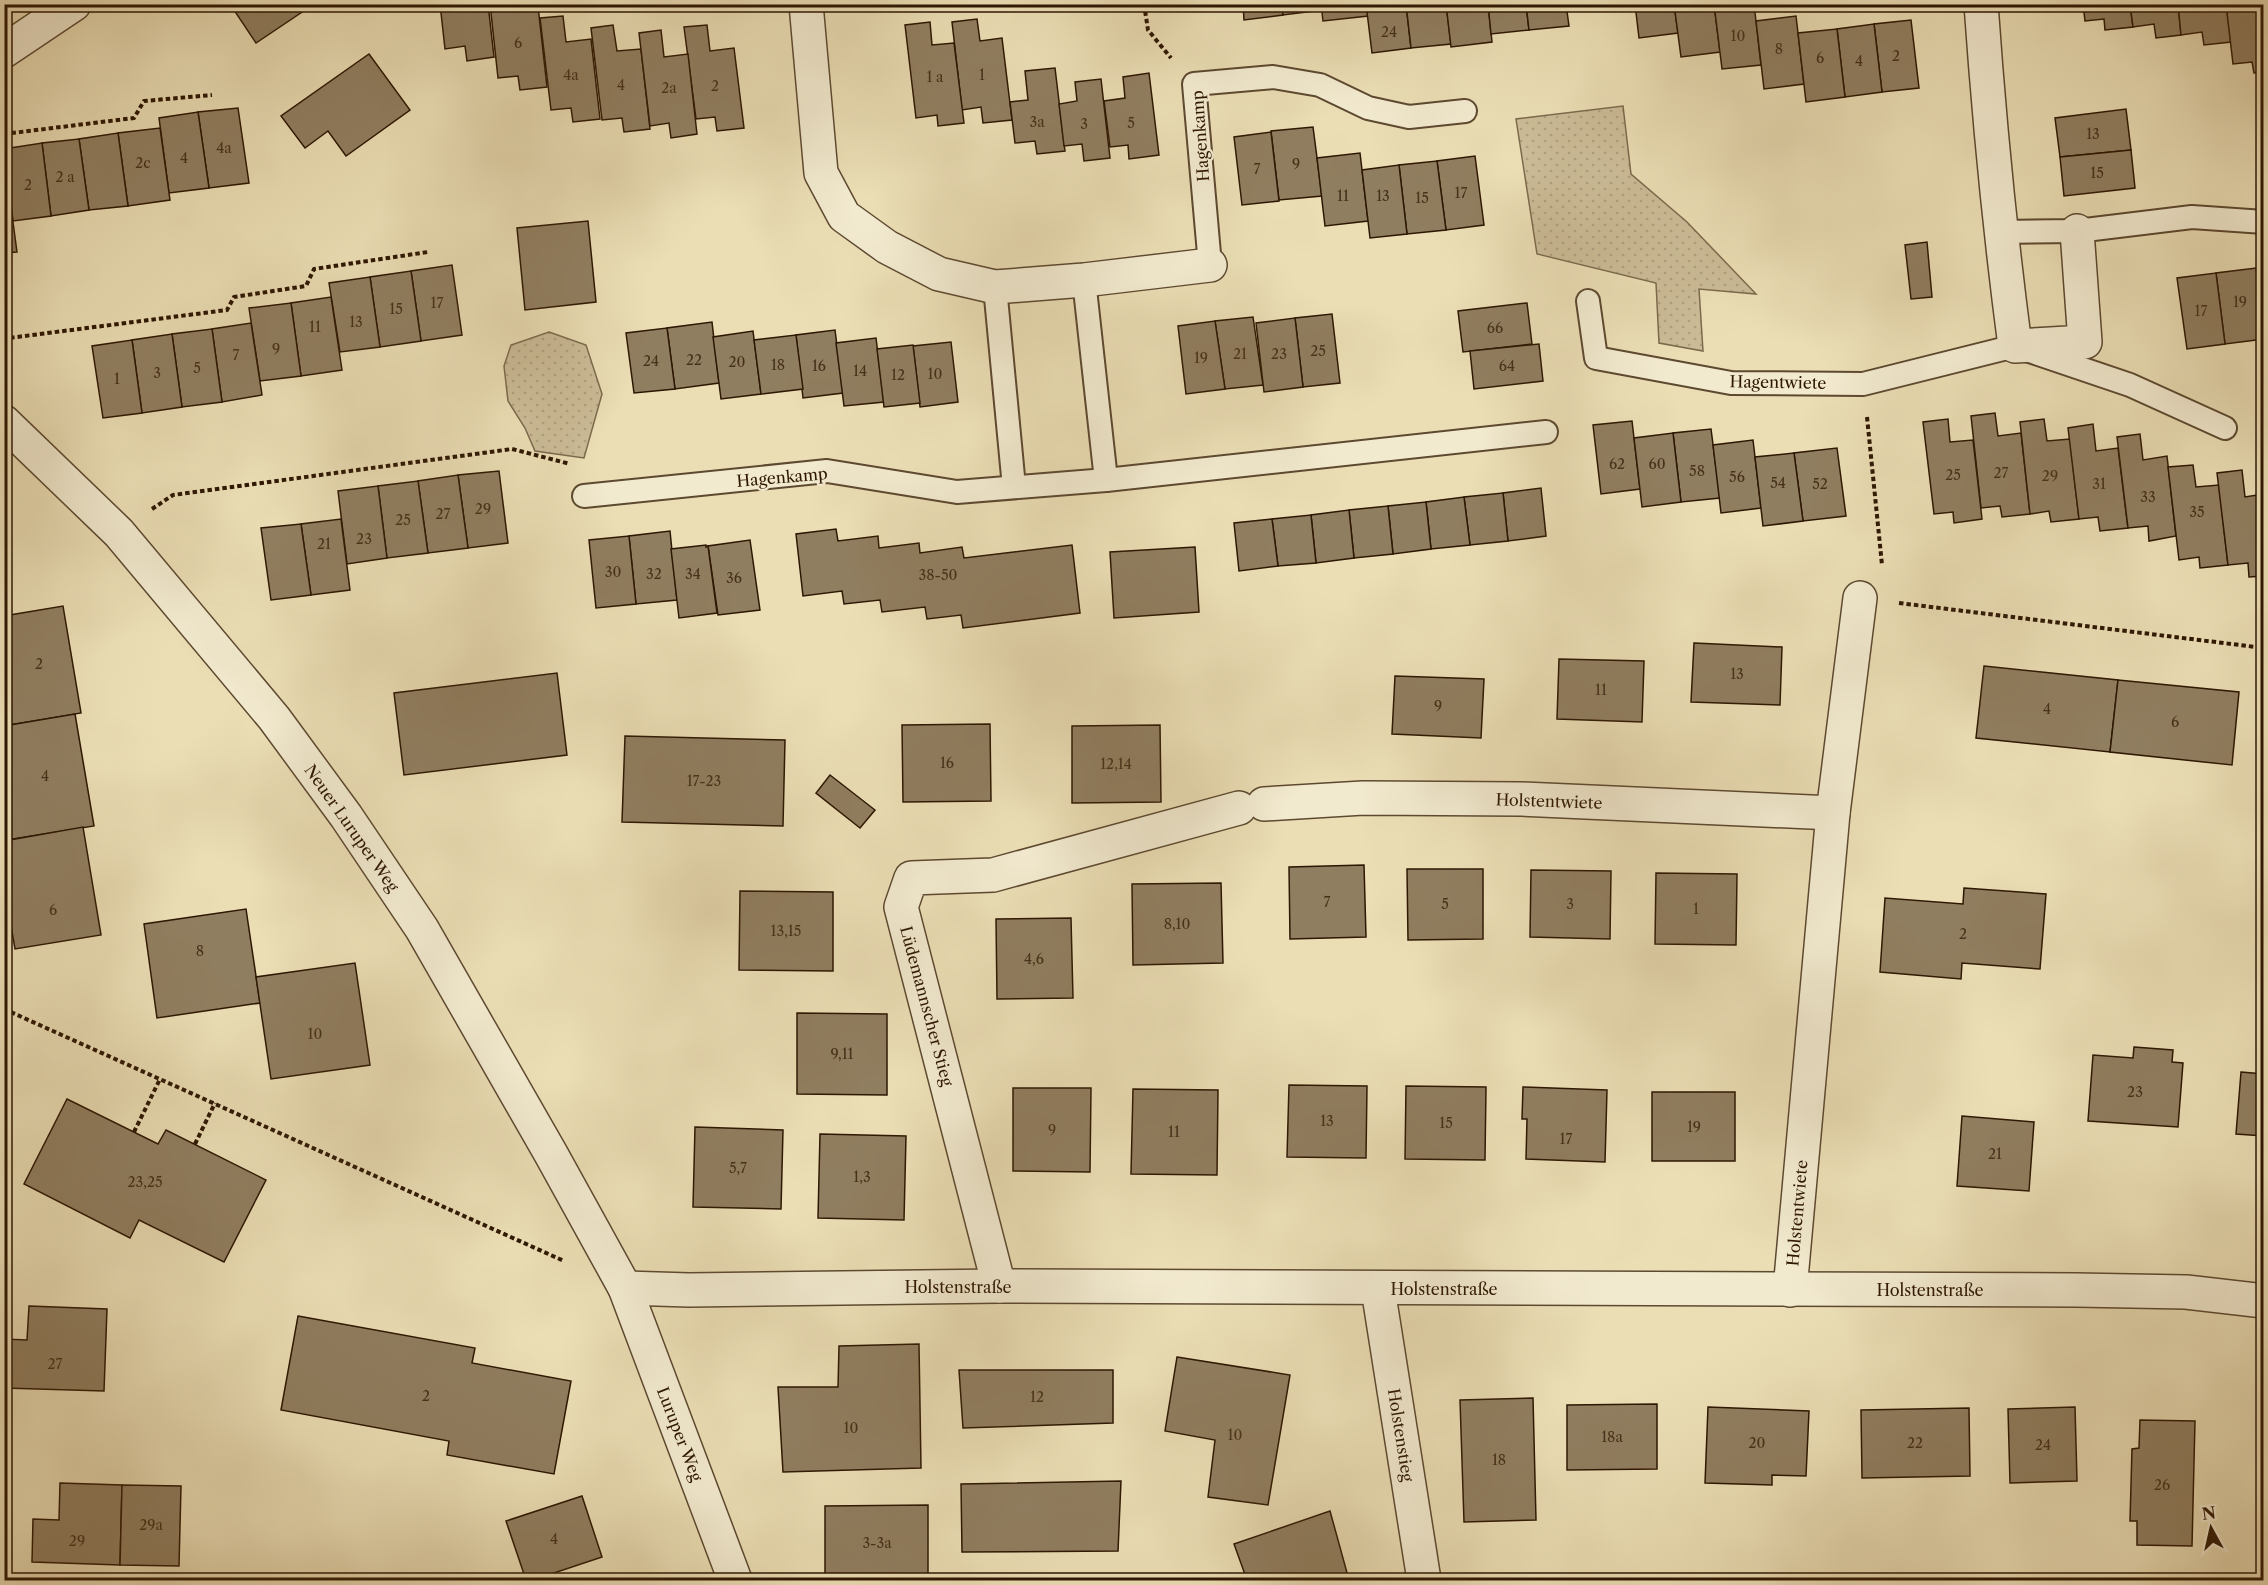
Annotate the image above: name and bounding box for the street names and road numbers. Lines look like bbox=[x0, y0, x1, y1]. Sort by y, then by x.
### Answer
street label: Hagenkamp bbox=[1187, 90, 1213, 182]
street label: Hagentwiete bbox=[1729, 371, 1827, 393]
street label: Hagenkamp bbox=[736, 463, 829, 491]
street label: Neuer Luruper Weg bbox=[301, 761, 404, 896]
street label: Holstentwiete bbox=[1495, 789, 1603, 813]
street label: Lüdemannscher Stieg bbox=[896, 924, 958, 1089]
street label: Holstentwiete bbox=[1782, 1159, 1812, 1267]
street label: Holstenstraße bbox=[904, 1277, 1012, 1297]
street label: Holstenstraße bbox=[1390, 1279, 1498, 1299]
street label: Holstenstraße bbox=[1876, 1280, 1984, 1300]
street label: Luruper Weg bbox=[653, 1384, 707, 1484]
street label: Holstenstieg bbox=[1384, 1387, 1418, 1484]

